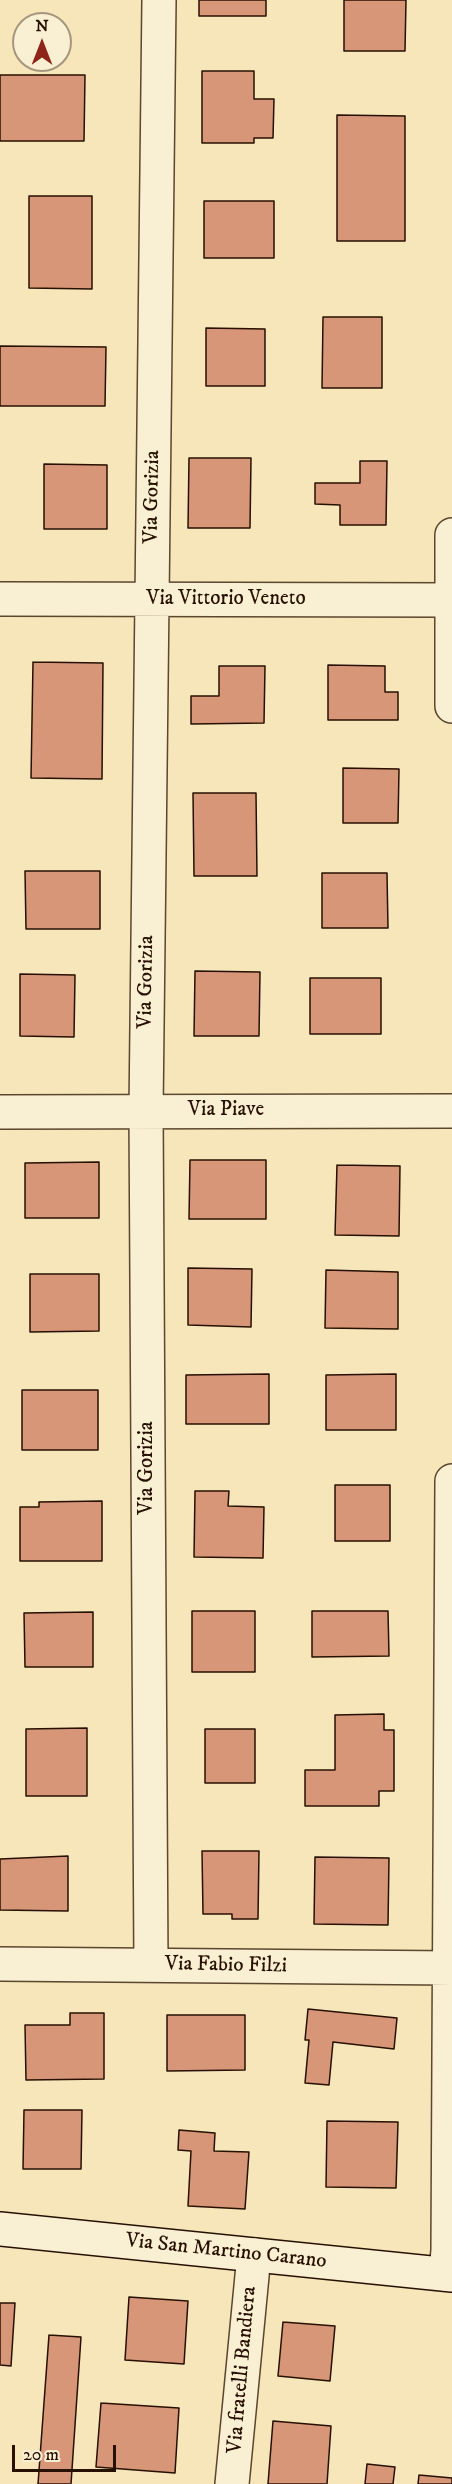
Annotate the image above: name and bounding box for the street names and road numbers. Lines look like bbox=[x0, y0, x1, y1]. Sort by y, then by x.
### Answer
street label: Via Gorizia bbox=[140, 450, 166, 544]
street label: Via Vittorio Veneto bbox=[146, 587, 306, 613]
street label: Via Gorizia bbox=[134, 935, 160, 1029]
street label: Via Piave bbox=[188, 1098, 264, 1124]
street label: Via Gorizia bbox=[135, 1421, 161, 1515]
street label: Via Fabio Filzi bbox=[165, 1952, 287, 1980]
street label: Via San Martino Carano bbox=[124, 2229, 328, 2275]
street label: Via fratelli Bandiera bbox=[223, 2285, 263, 2455]

